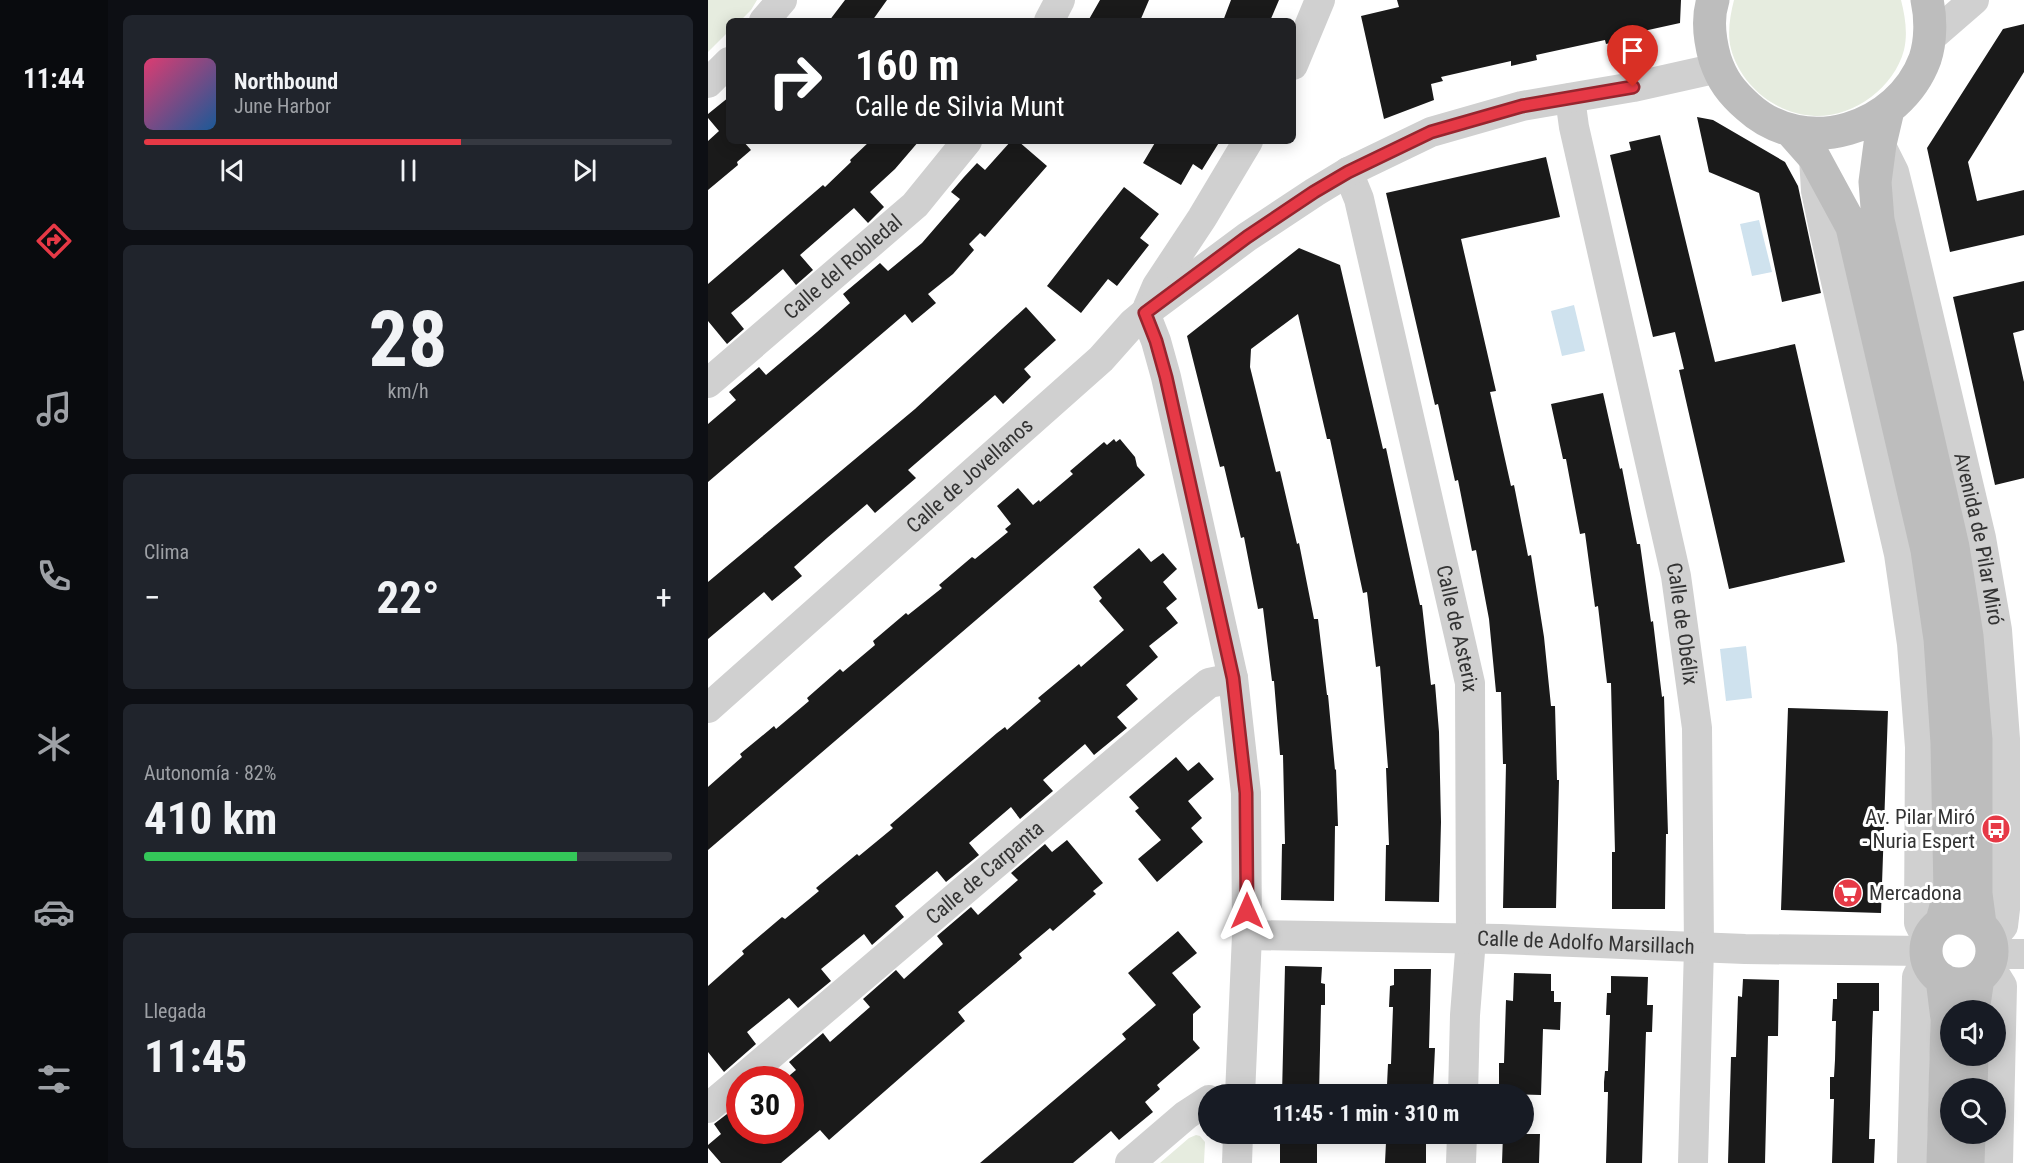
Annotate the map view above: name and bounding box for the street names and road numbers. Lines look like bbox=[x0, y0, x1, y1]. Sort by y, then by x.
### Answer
street label: Calle del Robledal bbox=[779, 210, 907, 324]
street label: Calle de Jovellanos bbox=[902, 413, 1038, 538]
street label: Avenida de Pilar Miró bbox=[1949, 450, 2008, 627]
street label: Calle de Obélix bbox=[1661, 560, 1703, 686]
street label: Calle de Asterix bbox=[1431, 563, 1482, 692]
street label: Calle de Carpanta bbox=[921, 816, 1048, 929]
street label: Calle de Adolfo Marsillach bbox=[1477, 927, 1695, 959]

